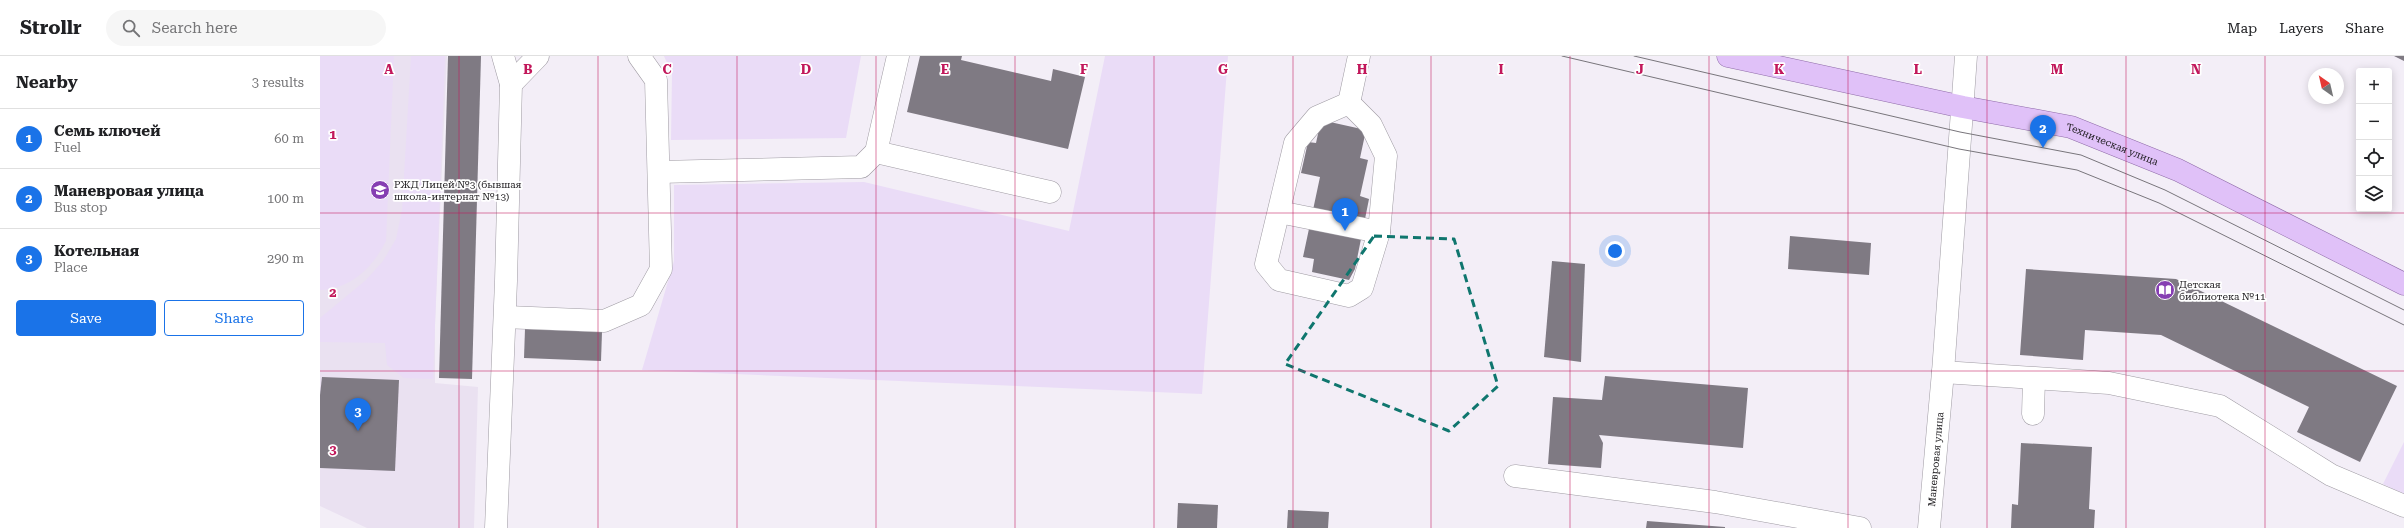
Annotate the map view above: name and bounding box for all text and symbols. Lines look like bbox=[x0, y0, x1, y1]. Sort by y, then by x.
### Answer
search box bbox=[106, 10, 386, 46]
text: Strollr bbox=[20, 16, 82, 39]
icon: search bbox=[120, 17, 142, 39]
text: Search here bbox=[152, 19, 238, 37]
text: Map bbox=[2227, 20, 2257, 36]
text: Layers bbox=[2279, 20, 2323, 36]
text: Share bbox=[2345, 20, 2384, 36]
text: A bbox=[384, 62, 394, 77]
text: B bbox=[523, 62, 533, 77]
text: C bbox=[662, 62, 672, 77]
text: D bbox=[801, 62, 811, 77]
text: E bbox=[941, 62, 949, 77]
text: F bbox=[1080, 62, 1088, 77]
text: G bbox=[1218, 62, 1228, 77]
text: H bbox=[1357, 62, 1368, 77]
text: I bbox=[1498, 62, 1504, 77]
text: J bbox=[1636, 62, 1644, 77]
text: K bbox=[1774, 62, 1785, 77]
text: L bbox=[1914, 62, 1922, 77]
text: M bbox=[2051, 62, 2064, 77]
text: N bbox=[2191, 62, 2201, 77]
north arrow bbox=[2308, 68, 2344, 104]
map controls bbox=[2356, 68, 2392, 212]
button: + bbox=[2356, 68, 2392, 104]
text: Nearby bbox=[16, 72, 78, 92]
text: 3 results bbox=[252, 75, 304, 90]
button: − bbox=[2356, 104, 2392, 140]
pin: 2 bbox=[2030, 115, 2056, 148]
street label: Техническая улица bbox=[2066, 121, 2160, 168]
text: Семь ключей bbox=[54, 122, 160, 140]
text: 1 bbox=[329, 127, 337, 142]
text: 1 bbox=[25, 131, 33, 146]
text: 60 m bbox=[274, 131, 304, 146]
text: Fuel bbox=[54, 140, 81, 155]
button: locate bbox=[2356, 140, 2392, 176]
button: layers bbox=[2356, 176, 2392, 212]
school or university icon: РЖД Лицей №3 (бывшая школа-интернат №13) bbox=[369, 179, 391, 201]
place label: РЖД Лицей №3 (бывшая школа-интернат №13) bbox=[394, 179, 522, 202]
text: Маневровая улица bbox=[54, 182, 204, 200]
text: 2 bbox=[25, 191, 33, 206]
text: 100 m bbox=[267, 191, 304, 206]
pin: 1 bbox=[1332, 198, 1358, 231]
text: Bus stop bbox=[54, 200, 108, 215]
your location bbox=[1605, 241, 1625, 261]
text: Котельная bbox=[54, 242, 139, 260]
text: 3 bbox=[25, 251, 33, 266]
text: 290 m bbox=[267, 251, 304, 266]
text: Place bbox=[54, 260, 88, 275]
library icon: Детская библиотека №11 bbox=[2154, 279, 2176, 301]
place label: Детская библиотека №11 bbox=[2179, 279, 2266, 302]
text: 2 bbox=[329, 285, 337, 300]
button: Save bbox=[16, 300, 156, 336]
button: Share bbox=[164, 300, 304, 336]
pin: 3 bbox=[345, 398, 371, 431]
street label: Маневровая улица bbox=[1926, 411, 1945, 507]
text: 3 bbox=[329, 442, 337, 457]

